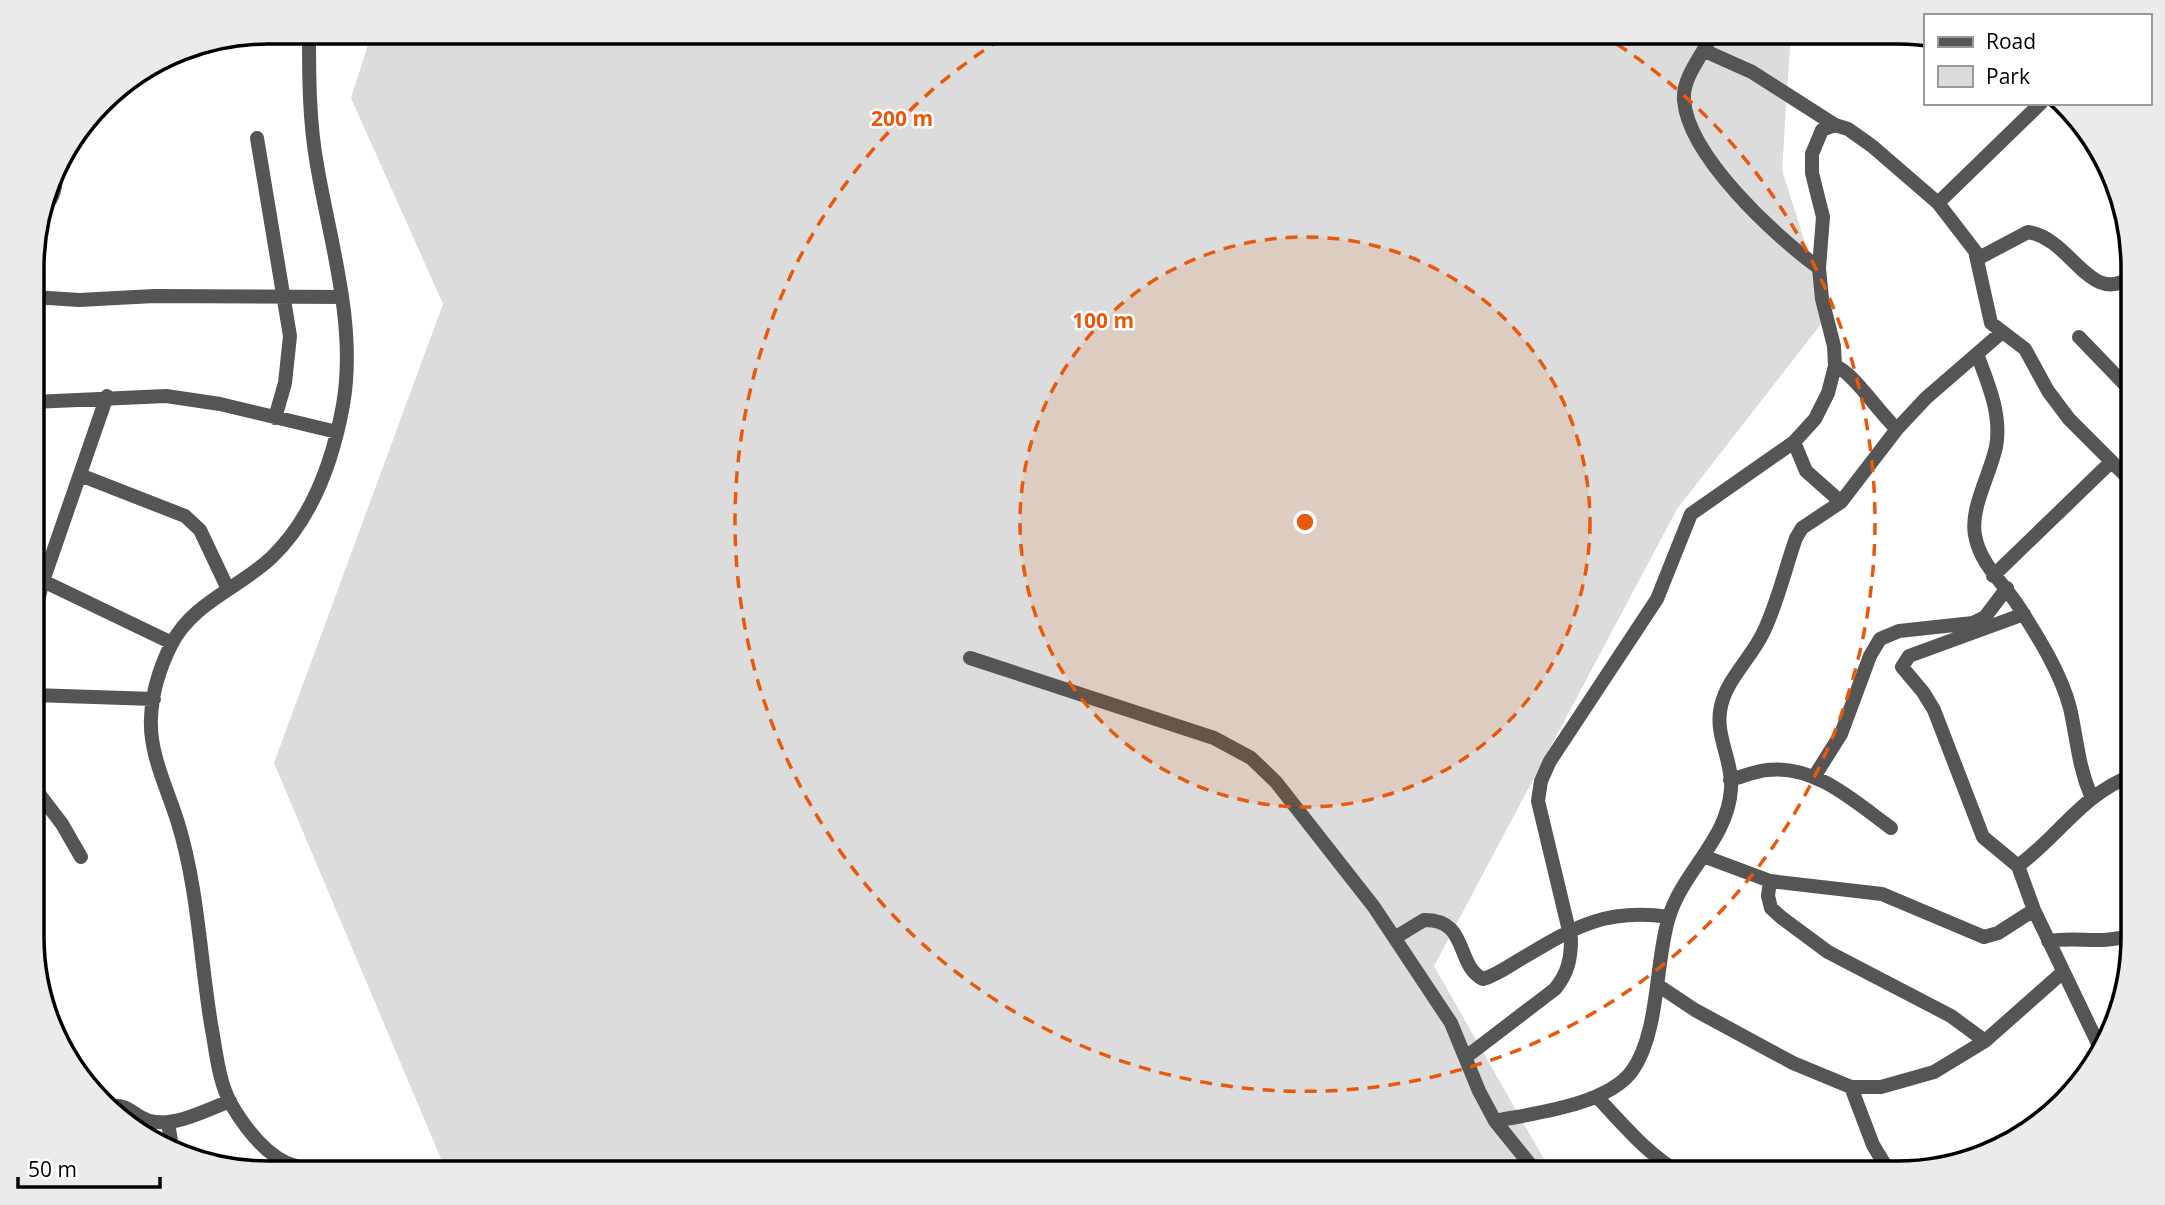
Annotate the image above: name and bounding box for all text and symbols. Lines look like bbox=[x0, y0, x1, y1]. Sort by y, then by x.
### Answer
legend bbox=[1924, 14, 2151, 105]
text: Road bbox=[1986, 27, 2036, 55]
text: Park bbox=[1986, 62, 2030, 90]
text: 200 m bbox=[871, 104, 933, 132]
text: 100 m bbox=[1072, 306, 1134, 334]
centre of rings bbox=[1293, 510, 1317, 534]
scale bar bbox=[18, 1146, 159, 1190]
text: 50 m bbox=[28, 1155, 77, 1183]

